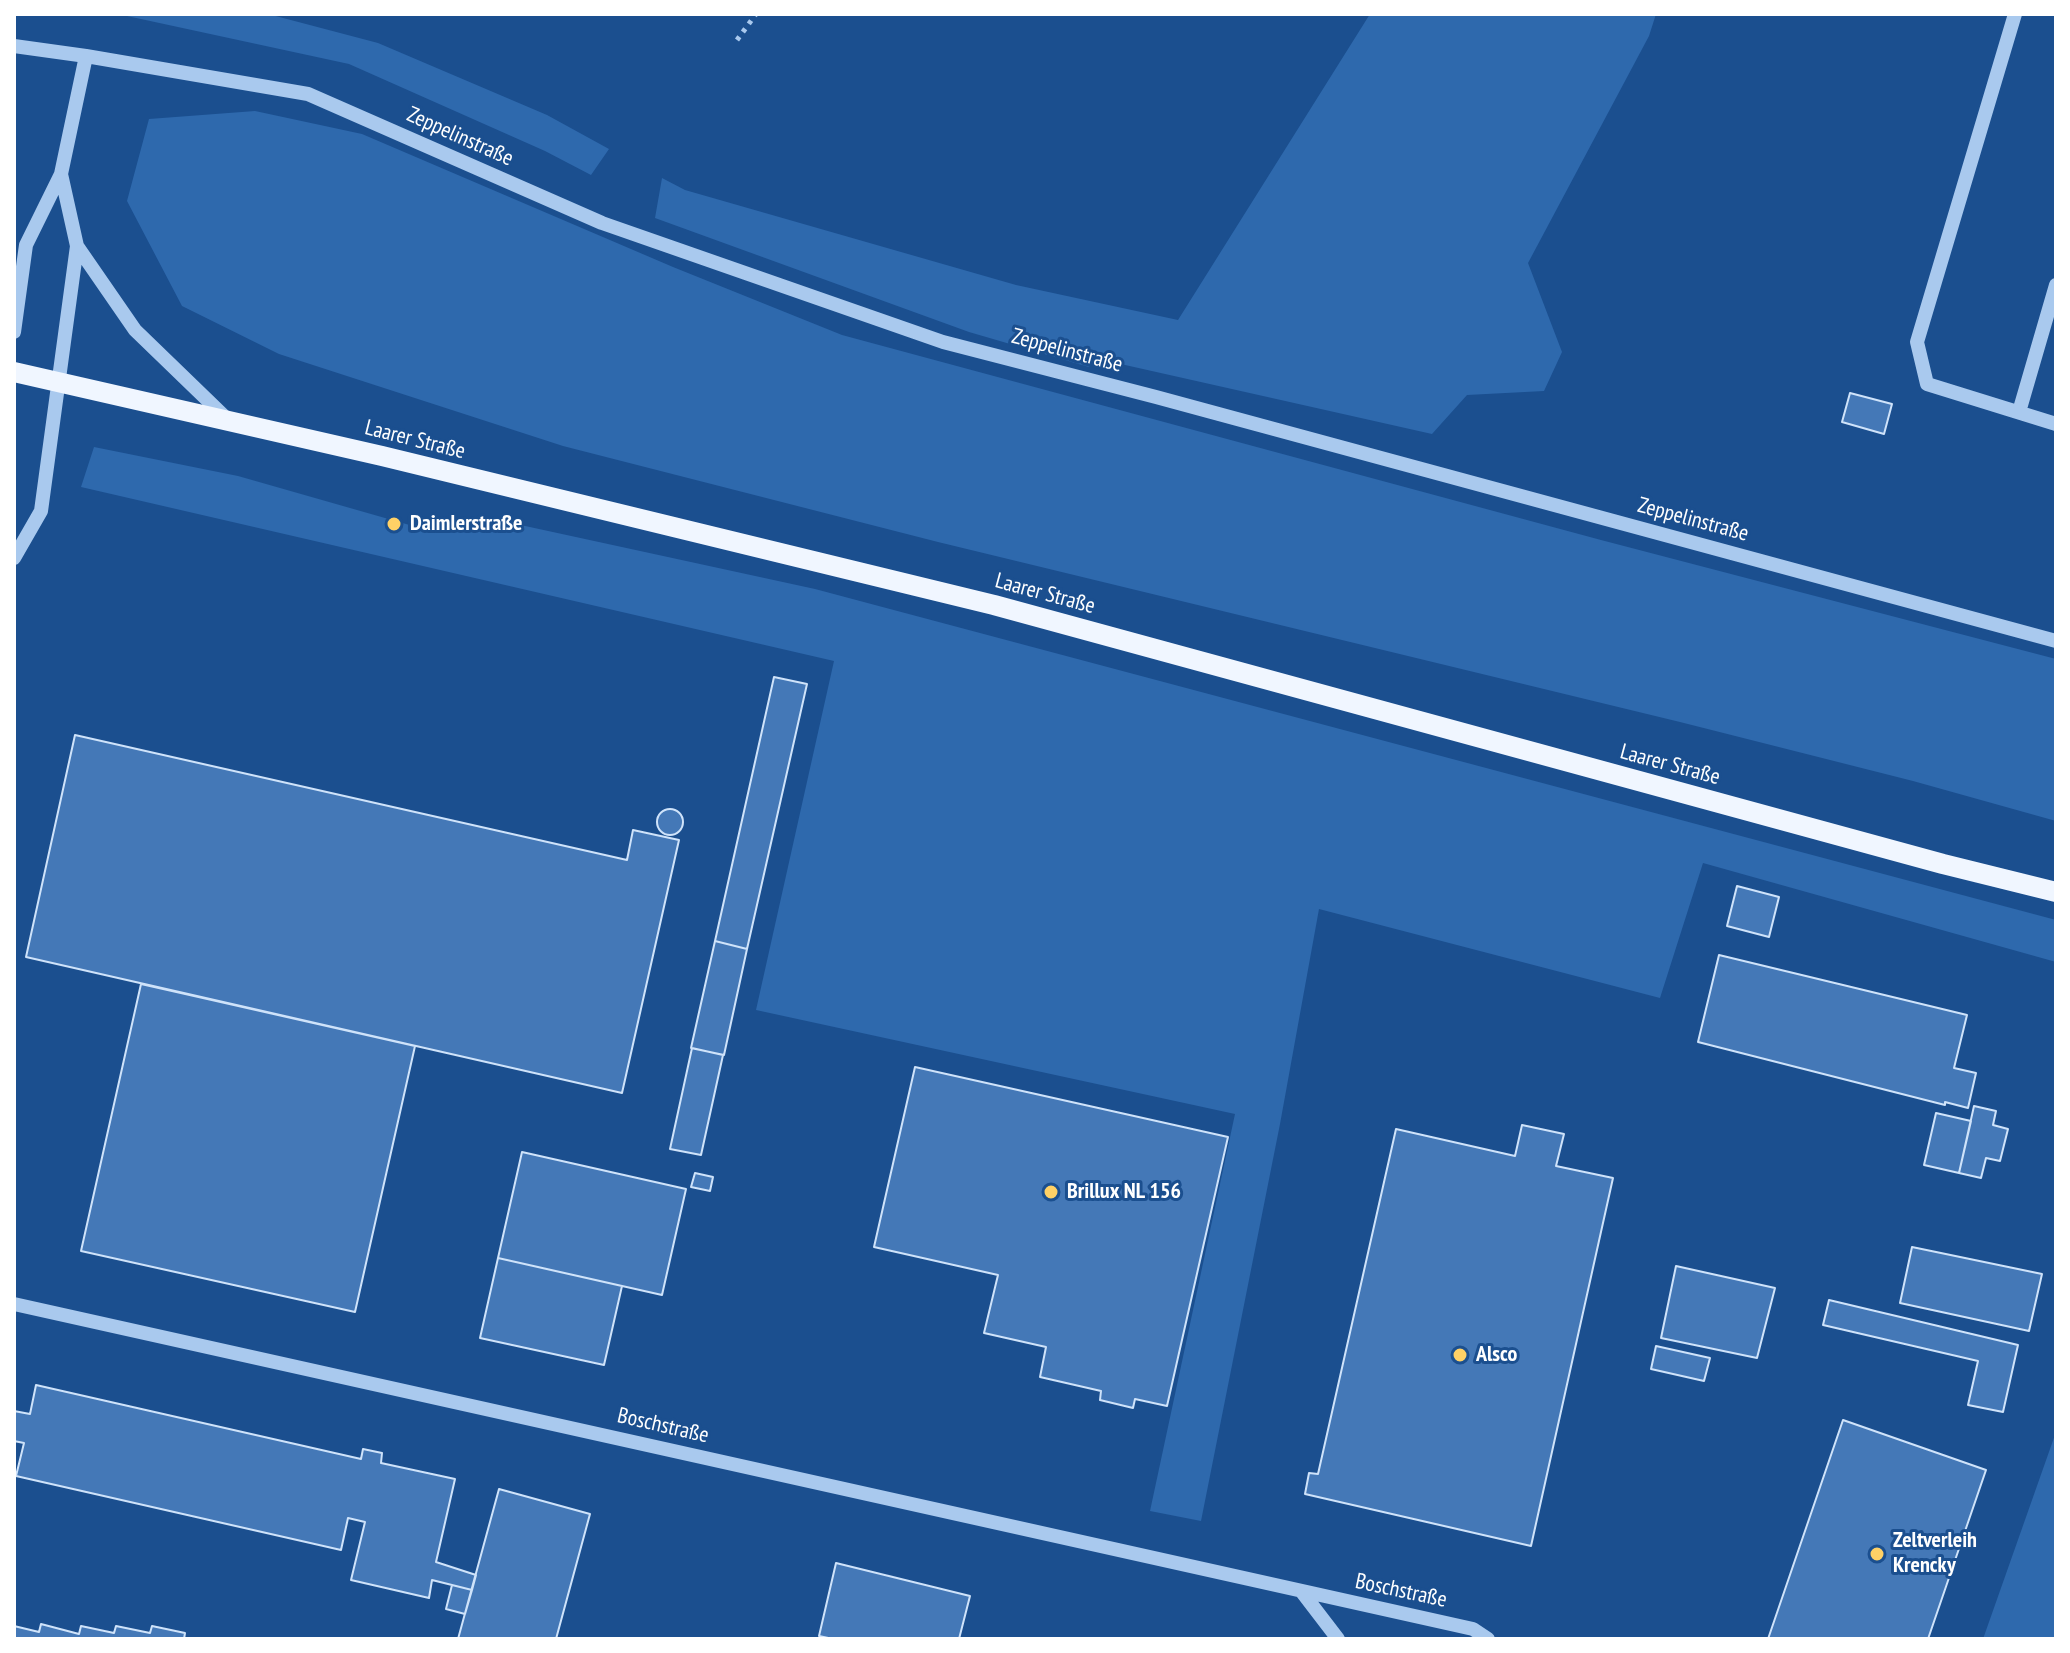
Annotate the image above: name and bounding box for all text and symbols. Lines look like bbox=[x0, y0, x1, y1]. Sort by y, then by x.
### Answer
street label: Zeppelinstraße bbox=[403, 102, 517, 172]
street label: Zeppelinstraße bbox=[1009, 324, 1125, 378]
street label: Laarer Straße bbox=[362, 415, 468, 465]
street label: Zeppelinstraße bbox=[1635, 493, 1751, 547]
place label: Daimlerstraße bbox=[410, 511, 522, 537]
marker: Daimlerstraße bbox=[385, 515, 403, 533]
street label: Laarer Straße bbox=[992, 568, 1098, 620]
street label: Laarer Straße bbox=[1617, 739, 1723, 791]
place label: Brillux NL 156 bbox=[1067, 1179, 1181, 1205]
marker: Brillux NL 156 bbox=[1042, 1183, 1060, 1201]
place label: Alsco bbox=[1476, 1342, 1517, 1368]
marker: Alsco bbox=[1451, 1346, 1469, 1364]
street label: Boschstraße bbox=[615, 1403, 711, 1449]
place label: Zeltverleih Krencky bbox=[1893, 1528, 1977, 1580]
marker: Zeltverleih Krencky bbox=[1868, 1545, 1886, 1563]
street label: Boschstraße bbox=[1353, 1568, 1449, 1614]

